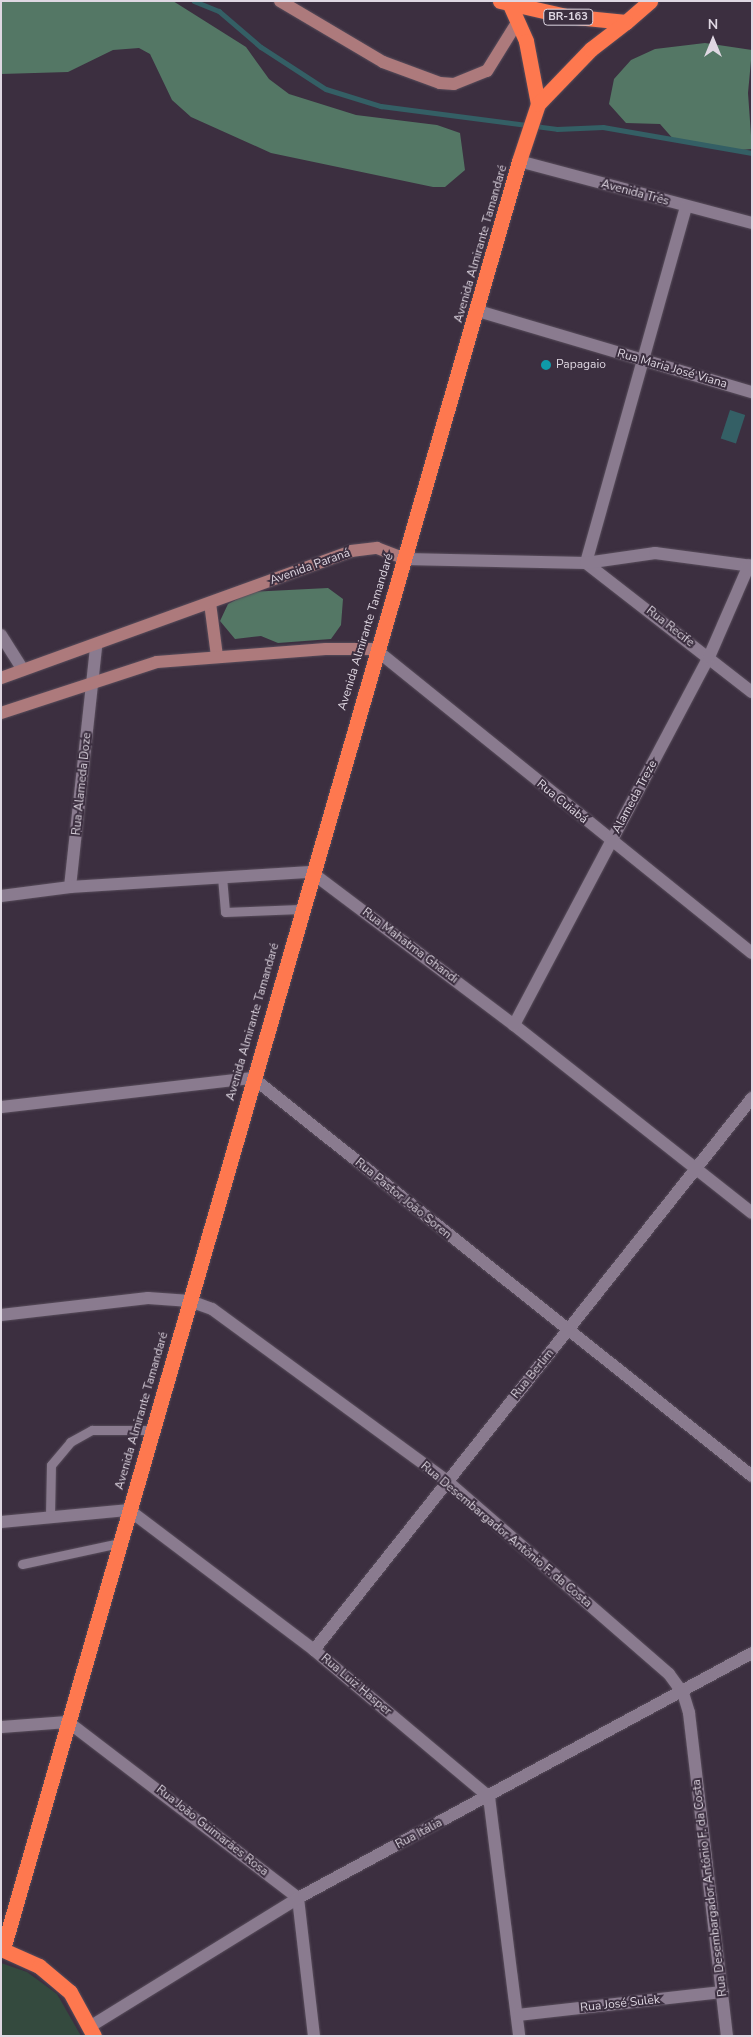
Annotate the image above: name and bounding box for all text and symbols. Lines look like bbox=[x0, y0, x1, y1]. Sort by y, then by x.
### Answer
road number: BR-163 bbox=[543, 8, 593, 26]
north arrow bbox=[688, 15, 738, 65]
text: N bbox=[708, 15, 718, 34]
street label: Avenida Almirante Tamandaré bbox=[452, 163, 510, 325]
street label: Avenida Três bbox=[600, 177, 670, 209]
street label: Rua Maria José Viana bbox=[615, 346, 729, 392]
place label: Papagaio bbox=[556, 358, 606, 372]
marker: Papagaio bbox=[540, 359, 552, 371]
street label: Avenida Paraná bbox=[268, 546, 352, 588]
street label: Avenida Almirante Tamandaré bbox=[335, 552, 397, 712]
street label: Rua Recife bbox=[643, 604, 697, 650]
street label: Rua Alameda Doze bbox=[69, 732, 95, 836]
street label: Alameda Treze bbox=[610, 758, 660, 836]
street label: Rua Cuiabá bbox=[534, 777, 590, 827]
street label: Rua Mahatma Ghandi bbox=[359, 905, 461, 987]
street label: Avenida Almirante Tamandaré bbox=[224, 941, 282, 1103]
street label: Rua Pastor João Soren bbox=[352, 1156, 454, 1242]
street label: Avenida Almirante Tamandaré bbox=[113, 1330, 171, 1492]
street label: Rua Berlim bbox=[509, 1346, 557, 1402]
street label: Rua Desembargador Antônio F. da Costa bbox=[418, 1459, 594, 1611]
street label: Rua Luiz Hasper bbox=[318, 1651, 394, 1719]
street label: Rua Desembargador Antônio F. da Costa bbox=[690, 1779, 730, 1997]
street label: Rua João Guimarães Rosa bbox=[153, 1783, 271, 1879]
street label: Rua Itália bbox=[393, 1816, 445, 1852]
street label: Rua José Sulek bbox=[579, 1993, 661, 2015]

